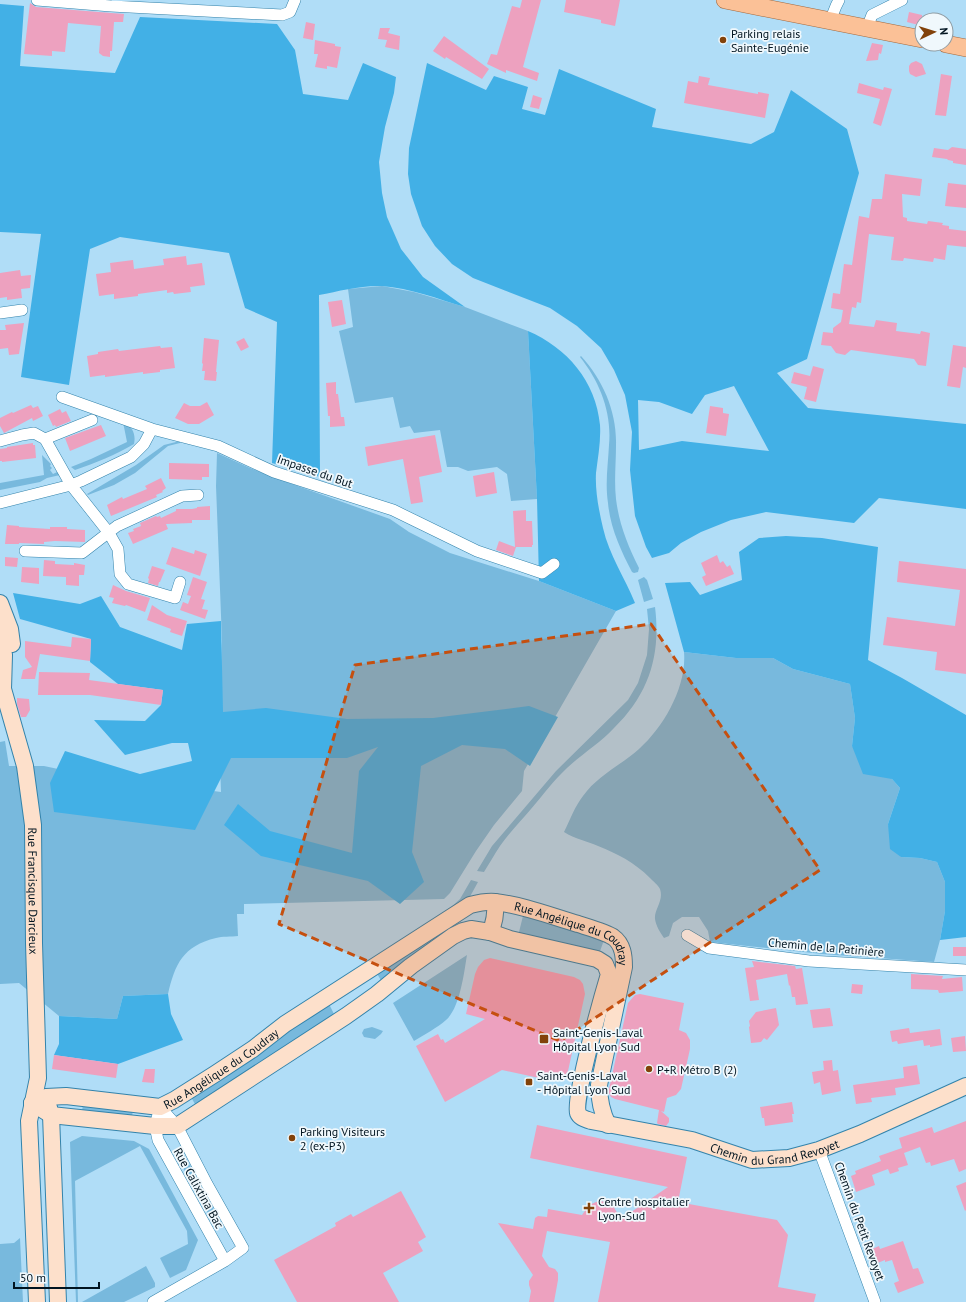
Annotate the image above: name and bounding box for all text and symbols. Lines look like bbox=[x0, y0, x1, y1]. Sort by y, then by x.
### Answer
north arrow bbox=[914, 12, 954, 52]
place label: Parking relais Sainte-Eugénie bbox=[731, 26, 809, 55]
text: N bbox=[937, 27, 951, 35]
marker: Parking relais Sainte-Eugénie bbox=[718, 35, 728, 45]
street label: Impasse du But bbox=[275, 451, 355, 491]
street label: Rue Francisque Darcieux bbox=[26, 828, 42, 955]
street label: Rue Angélique du Coudray bbox=[513, 898, 632, 966]
street label: Chemin de la Patinière bbox=[767, 934, 885, 960]
street label: Rue Angélique du Coudray bbox=[161, 1024, 282, 1112]
place label: Saint-Genis-Laval Hôpital Lyon Sud bbox=[553, 1025, 643, 1054]
marker: Saint-Genis-Laval Hôpital Lyon Sud bbox=[538, 1033, 550, 1045]
place label: P+R Métro B (2) bbox=[657, 1062, 737, 1077]
marker: P+R Métro B (2) bbox=[644, 1064, 654, 1074]
place label: Saint-Genis-Laval - Hôpital Lyon Sud bbox=[537, 1068, 630, 1097]
marker: Saint-Genis-Laval - Hôpital Lyon Sud bbox=[524, 1077, 534, 1087]
place label: Parking Visiteurs 2 (ex-P3) bbox=[300, 1124, 385, 1153]
marker: Parking Visiteurs 2 (ex-P3) bbox=[287, 1133, 297, 1143]
street label: Chemin du Grand Revoyet bbox=[708, 1136, 841, 1168]
street label: Rue Calixtina Bac bbox=[171, 1145, 228, 1231]
street label: Chemin du Petit Revoyet bbox=[832, 1160, 888, 1282]
place label: Centre hospitalier Lyon-Sud bbox=[598, 1194, 689, 1223]
marker: Centre hospitalier Lyon-Sud bbox=[583, 1202, 595, 1214]
scale bar bbox=[14, 1264, 99, 1290]
text: 50 m bbox=[20, 1270, 46, 1285]

